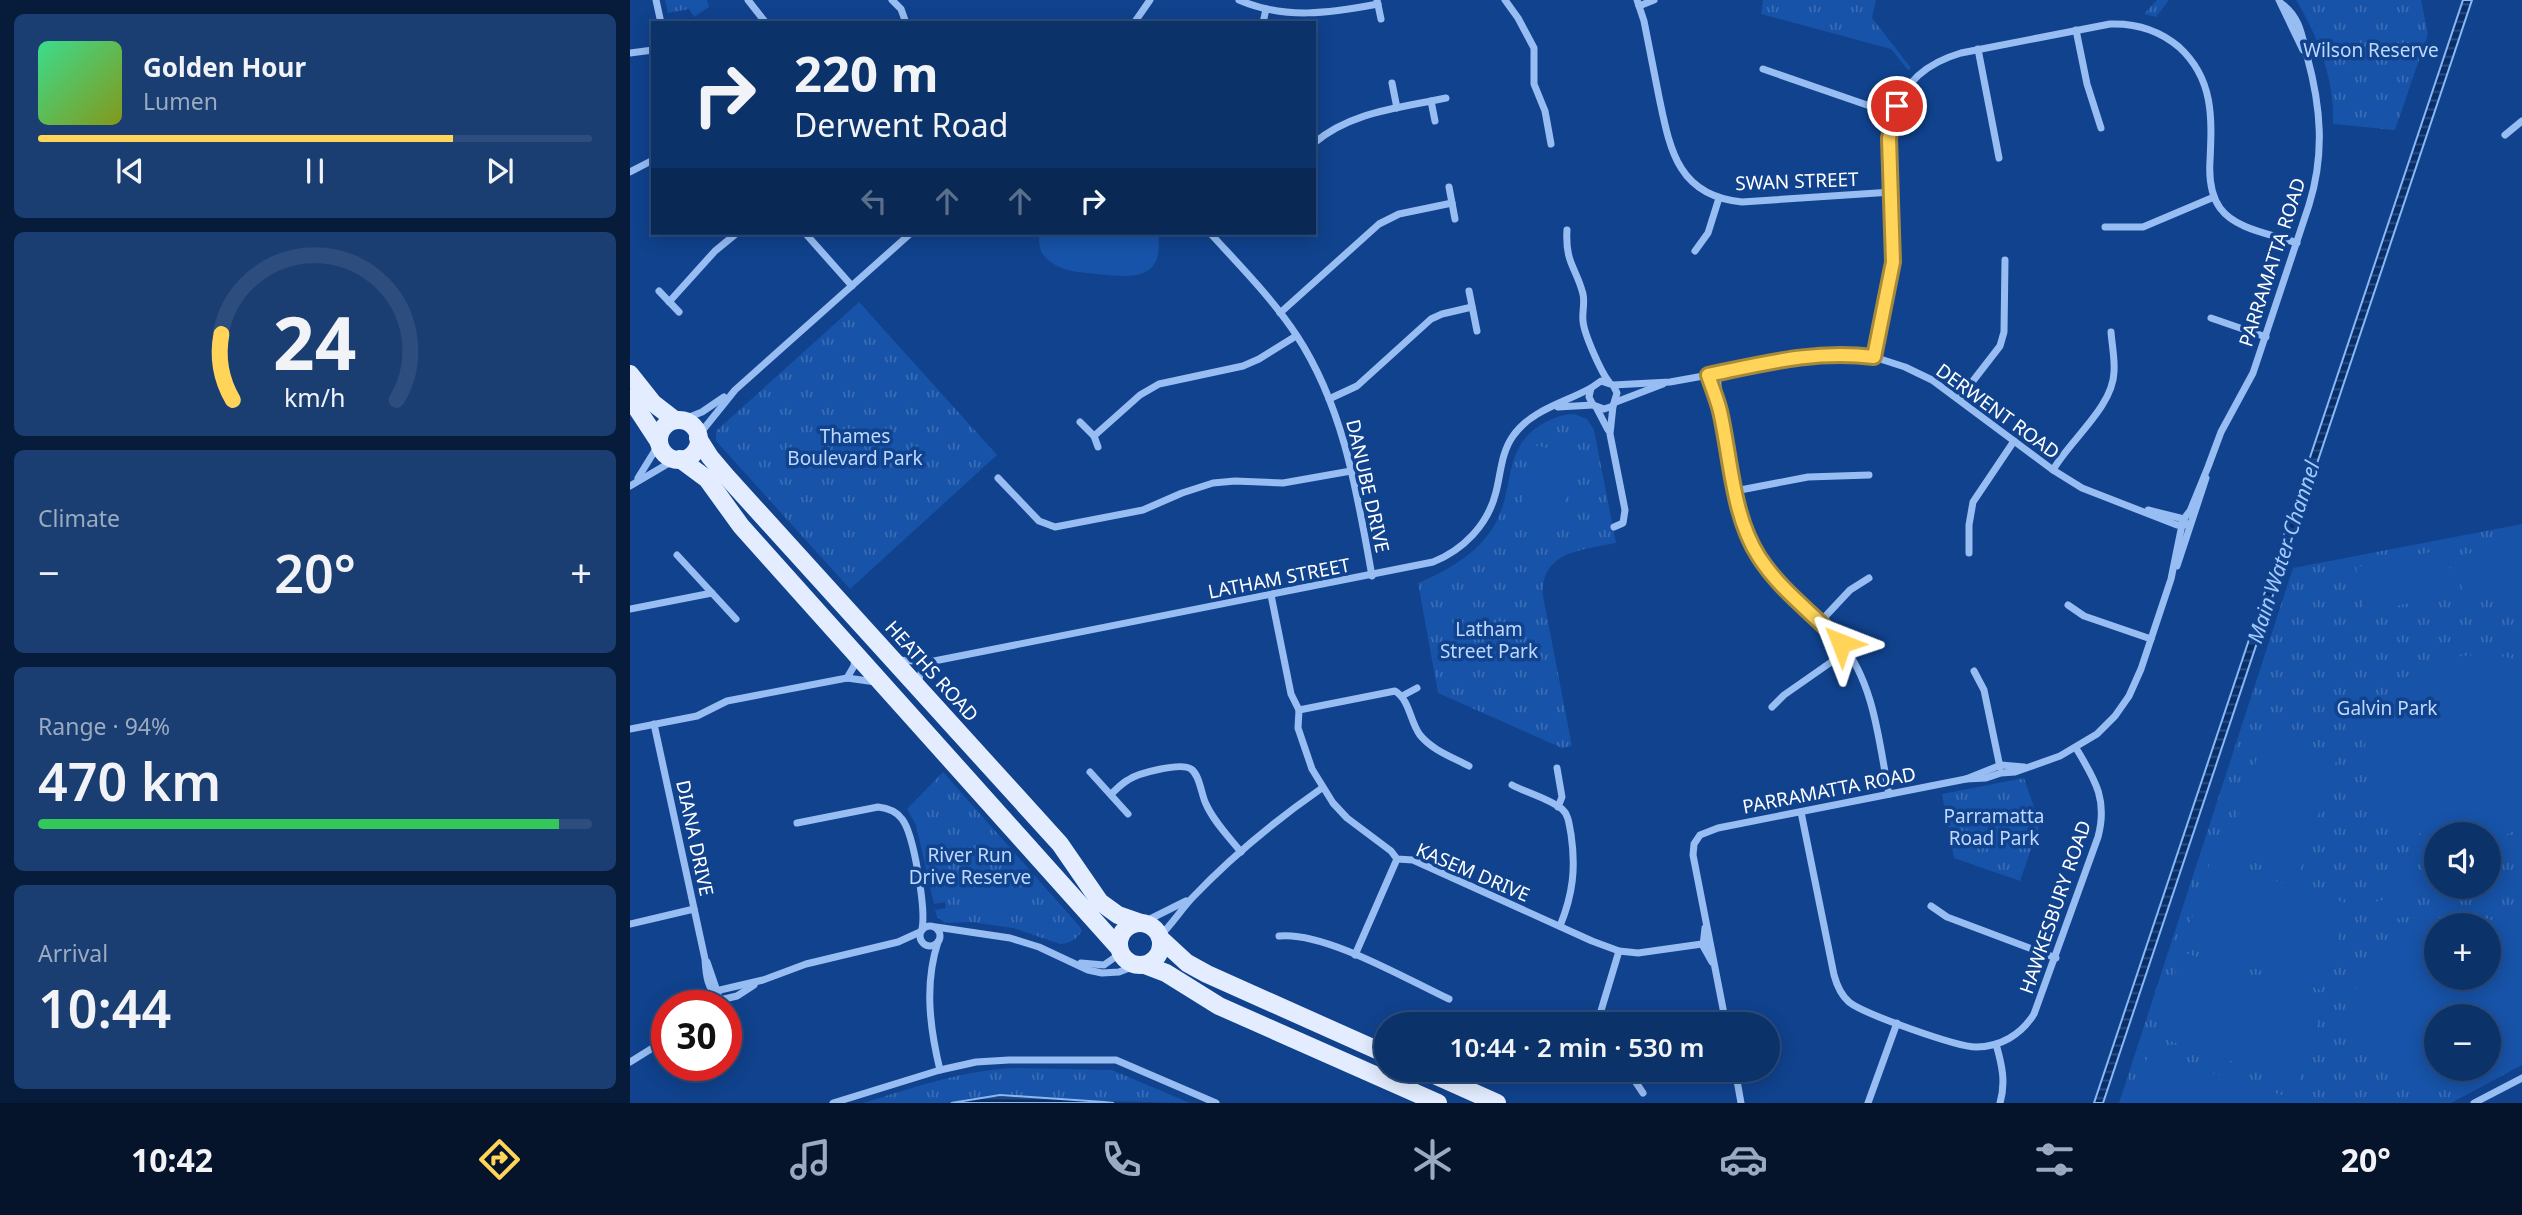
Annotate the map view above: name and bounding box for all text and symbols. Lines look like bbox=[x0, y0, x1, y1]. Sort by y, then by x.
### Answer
park label: Wilson Reserve bbox=[2303, 37, 2439, 63]
text: 220 m bbox=[794, 40, 939, 106]
text: Golden Hour bbox=[143, 49, 306, 85]
icon: right bbox=[679, 49, 770, 140]
pin bbox=[1867, 76, 1927, 136]
text: Lumen bbox=[143, 85, 218, 117]
icon: arrive bbox=[1878, 87, 1916, 125]
text: Derwent Road bbox=[794, 103, 1008, 146]
icon: previous bbox=[111, 152, 149, 190]
icon: pause bbox=[296, 152, 334, 190]
icon: next bbox=[481, 152, 519, 190]
street label: SWAN STREET bbox=[1735, 166, 1860, 196]
street label: PARRAMATTA ROAD bbox=[2232, 174, 2312, 350]
icon: left bbox=[855, 182, 893, 220]
icon: ahead bbox=[928, 182, 966, 220]
icon: ahead bbox=[1001, 182, 1039, 220]
icon: right bbox=[1074, 182, 1112, 220]
text: 24 bbox=[273, 292, 357, 391]
street label: DERWENT ROAD bbox=[1931, 357, 2065, 465]
text: km/h bbox=[284, 379, 346, 413]
street label: DANUBE DRIVE bbox=[1340, 417, 1396, 555]
park label: Thames Boulevard Park bbox=[787, 423, 923, 471]
water label: Main Water Channel bbox=[2240, 457, 2326, 647]
text: Climate bbox=[38, 502, 120, 534]
text: 20° bbox=[274, 537, 356, 608]
text: − bbox=[38, 546, 60, 598]
text: + bbox=[570, 546, 592, 598]
street label: LATHAM STREET bbox=[1206, 551, 1353, 605]
position arrow bbox=[1804, 606, 1878, 680]
street label: HEATHS ROAD bbox=[880, 615, 984, 727]
park label: Latham Street Park bbox=[1440, 616, 1538, 664]
park label: Galvin Park bbox=[2337, 695, 2437, 721]
text: Range · 94% bbox=[38, 710, 170, 742]
text: 470 km bbox=[38, 745, 221, 816]
street label: PARRAMATTA ROAD bbox=[1740, 760, 1918, 820]
street label: DIANA DRIVE bbox=[670, 778, 720, 898]
park label: Parramatta Road Park bbox=[1944, 803, 2044, 851]
street label: HAWKESBURY ROAD bbox=[2013, 817, 2097, 997]
map controls bbox=[2424, 822, 2501, 1081]
button: sound bbox=[2424, 822, 2501, 899]
street label: KASEM DRIVE bbox=[1412, 836, 1534, 908]
park label: River Run Drive Reserve bbox=[909, 842, 1031, 890]
button: + bbox=[2424, 913, 2501, 990]
text: Arrival bbox=[38, 937, 108, 969]
text: 10:44 bbox=[38, 972, 171, 1043]
speed limit sign: 30 bbox=[651, 990, 742, 1081]
button: − bbox=[2424, 1004, 2501, 1081]
text: 10:44 · 2 min · 530 m bbox=[1450, 1029, 1704, 1065]
icon: directions bbox=[475, 1135, 524, 1184]
icon: music bbox=[786, 1135, 835, 1184]
icon: phone bbox=[1097, 1135, 1146, 1184]
icon: climate bbox=[1408, 1135, 1457, 1184]
icon: car bbox=[1719, 1135, 1768, 1184]
icon: filters bbox=[2030, 1135, 2079, 1184]
text: 10:42 bbox=[131, 1138, 213, 1181]
text: 20° bbox=[2341, 1138, 2391, 1181]

